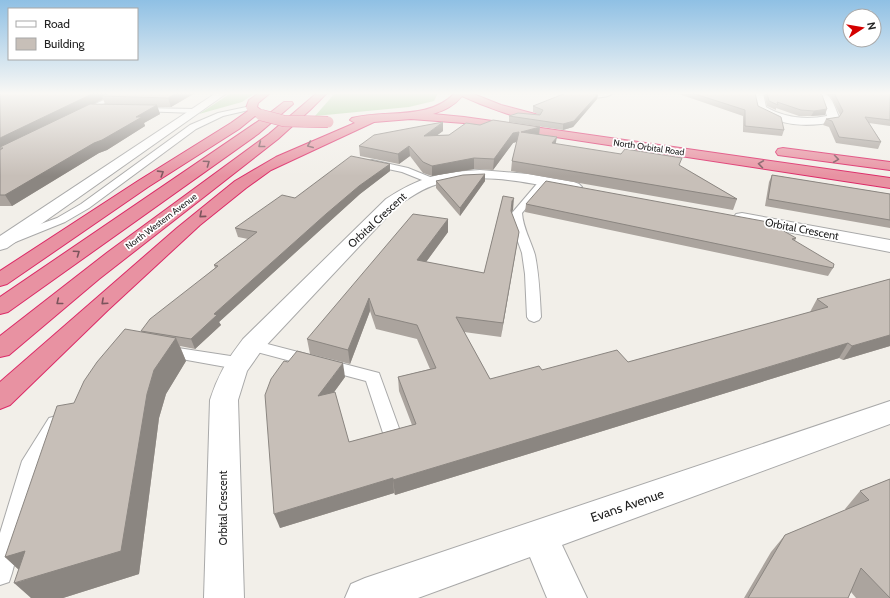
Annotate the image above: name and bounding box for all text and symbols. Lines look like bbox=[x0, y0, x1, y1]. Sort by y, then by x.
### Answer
legend bbox=[8, 8, 138, 60]
north arrow bbox=[842, 8, 882, 48]
text: Road bbox=[44, 16, 70, 31]
text: N bbox=[864, 21, 879, 31]
text: Building bbox=[44, 36, 86, 51]
street label: North Orbital Road bbox=[613, 137, 685, 157]
one-way arrow bbox=[258, 140, 265, 147]
one-way arrow bbox=[307, 141, 314, 149]
one-way arrow bbox=[833, 154, 839, 163]
one-way arrow bbox=[758, 160, 764, 169]
one-way arrow bbox=[203, 161, 210, 168]
one-way arrow bbox=[156, 170, 163, 177]
street label: Orbital Crescent bbox=[345, 189, 409, 251]
street label: North Western Avenue bbox=[123, 190, 199, 251]
one-way arrow bbox=[199, 211, 206, 218]
street label: Orbital Crescent bbox=[764, 215, 840, 243]
one-way arrow bbox=[73, 251, 80, 258]
one-way arrow bbox=[56, 297, 63, 304]
one-way arrow bbox=[101, 297, 109, 304]
street label: Orbital Crescent bbox=[216, 470, 230, 545]
street label: Evans Avenue bbox=[588, 485, 666, 525]

